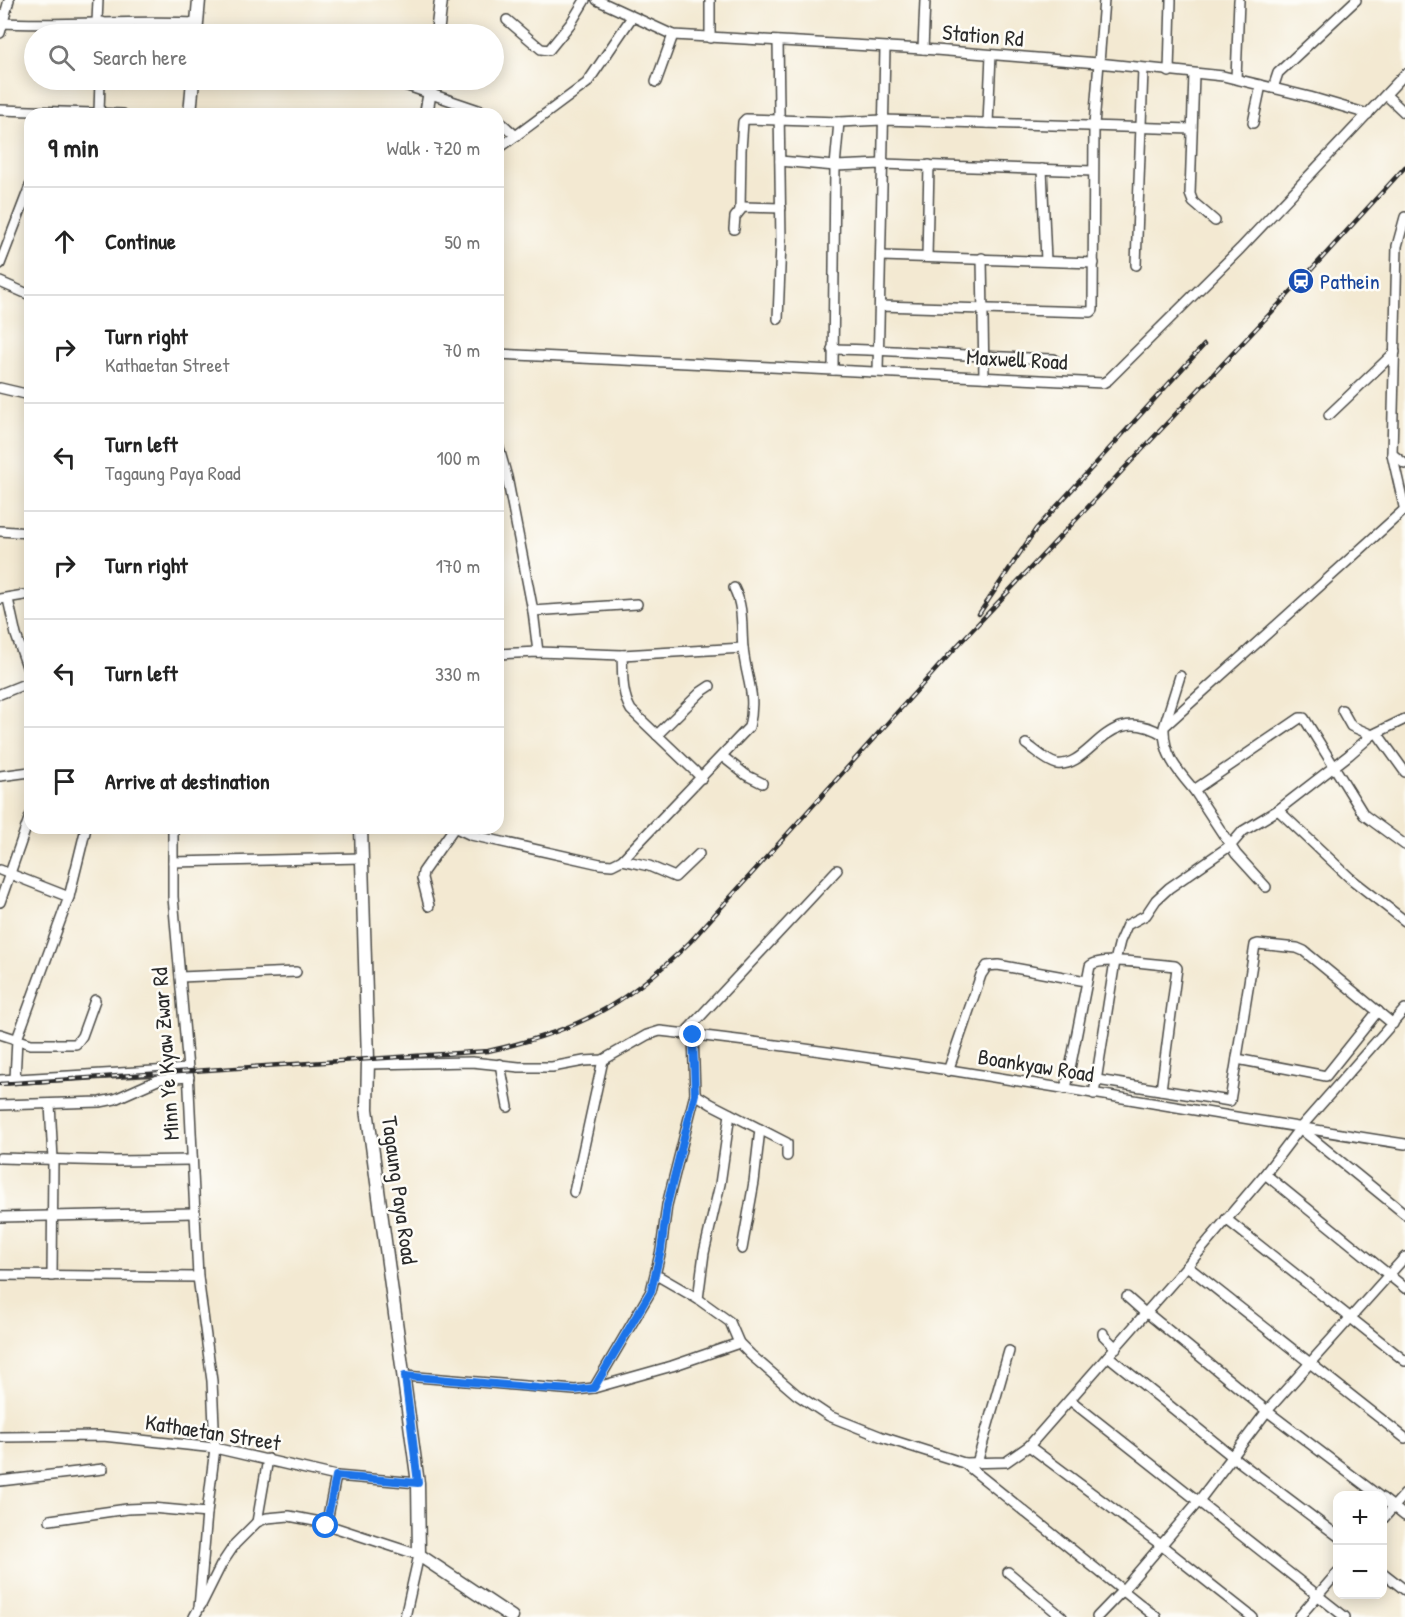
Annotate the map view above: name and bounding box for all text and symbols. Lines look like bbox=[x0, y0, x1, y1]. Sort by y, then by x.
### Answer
street label: Station Rd bbox=[941, 17, 1025, 54]
search box bbox=[24, 24, 504, 90]
icon: search bbox=[45, 41, 78, 74]
text: Search here bbox=[93, 42, 187, 72]
text: 9 min bbox=[48, 130, 99, 165]
text: Walk · 720 m bbox=[387, 134, 480, 161]
icon: ahead bbox=[48, 225, 81, 258]
text: Continue bbox=[105, 226, 176, 256]
text: 50 m bbox=[444, 228, 480, 255]
station icon: Pathein bbox=[1286, 266, 1316, 296]
place label: Pathein bbox=[1320, 266, 1380, 296]
text: Turn right bbox=[105, 321, 188, 351]
icon: right bbox=[48, 333, 81, 366]
text: 70 m bbox=[443, 336, 480, 363]
street label: Maxwell Road bbox=[966, 341, 1069, 377]
text: Kathaetan Street bbox=[105, 351, 229, 378]
text: Turn left bbox=[105, 429, 178, 459]
icon: left bbox=[48, 441, 81, 474]
text: 100 m bbox=[437, 444, 480, 471]
text: Tagaung Paya Road bbox=[105, 459, 241, 486]
icon: right bbox=[48, 549, 81, 582]
text: Turn right bbox=[105, 550, 188, 580]
text: 170 m bbox=[436, 552, 480, 579]
icon: left bbox=[48, 657, 81, 690]
text: Turn left bbox=[105, 658, 178, 688]
text: 330 m bbox=[435, 660, 480, 687]
icon: arrive bbox=[48, 765, 81, 798]
text: Arrive at destination bbox=[105, 766, 270, 796]
street label: Minn Ye Kyaw Zwar Rd bbox=[144, 966, 186, 1141]
route end bbox=[679, 1021, 705, 1047]
street label: Boankyaw Road bbox=[976, 1041, 1097, 1089]
street label: Tagaung Paya Road bbox=[375, 1114, 425, 1266]
street label: Kathaetan Street bbox=[143, 1406, 283, 1458]
map controls bbox=[1333, 1491, 1387, 1599]
button: + bbox=[1333, 1491, 1387, 1545]
route start bbox=[312, 1512, 338, 1538]
button: − bbox=[1333, 1545, 1387, 1599]

